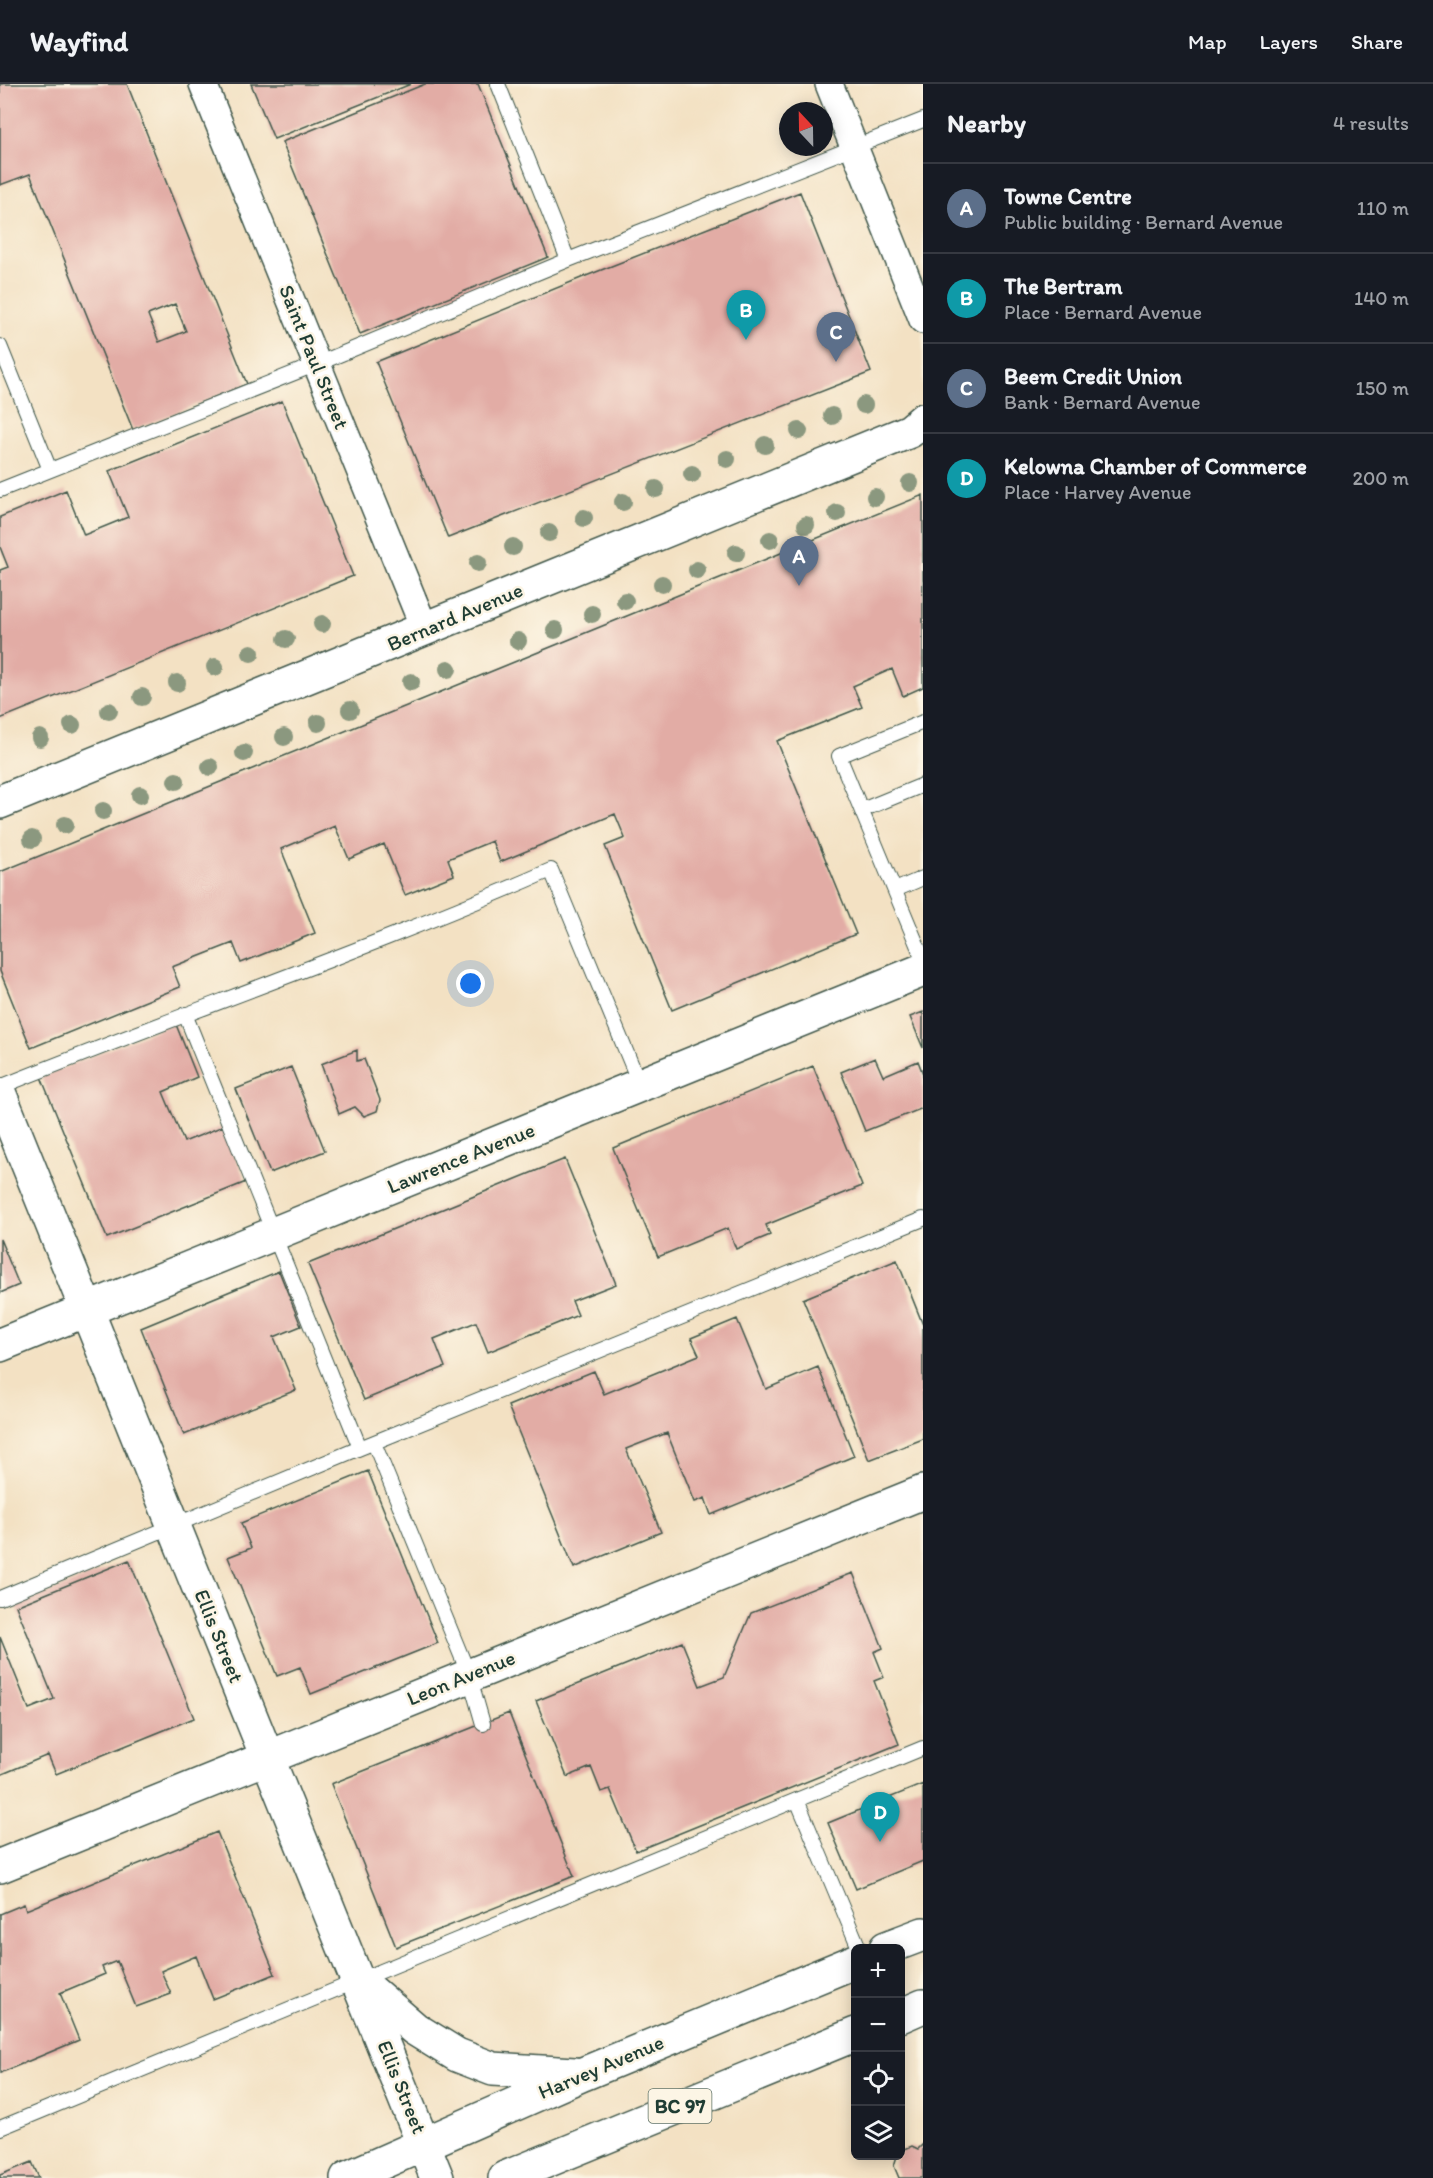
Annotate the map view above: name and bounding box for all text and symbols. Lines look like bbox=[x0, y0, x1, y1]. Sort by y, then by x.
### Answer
text: Wayfind bbox=[30, 24, 128, 58]
text: Map bbox=[1188, 29, 1227, 54]
text: Layers bbox=[1260, 29, 1318, 54]
text: Share bbox=[1351, 29, 1403, 54]
north arrow bbox=[779, 102, 833, 156]
text: Nearby bbox=[947, 107, 1026, 139]
text: 4 results bbox=[1333, 111, 1409, 135]
text: Towne Centre bbox=[1004, 183, 1132, 210]
text: A bbox=[960, 196, 973, 220]
text: 110 m bbox=[1357, 196, 1409, 220]
text: Public building · Bernard Avenue bbox=[1004, 210, 1283, 234]
text: The Bertram bbox=[1004, 273, 1122, 300]
street label: Saint Paul Street bbox=[274, 281, 355, 433]
text: B bbox=[960, 286, 973, 310]
text: 140 m bbox=[1354, 286, 1409, 310]
pin: B bbox=[726, 290, 766, 340]
text: Place · Bernard Avenue bbox=[1004, 300, 1202, 324]
pin: C bbox=[816, 312, 856, 362]
text: Beem Credit Union bbox=[1004, 363, 1182, 390]
text: C bbox=[960, 376, 973, 400]
text: 150 m bbox=[1356, 376, 1409, 400]
text: Bank · Bernard Avenue bbox=[1004, 390, 1201, 414]
text: Kelowna Chamber of Commerce bbox=[1004, 453, 1307, 480]
text: D bbox=[960, 466, 973, 490]
text: 200 m bbox=[1353, 466, 1409, 490]
text: Place · Harvey Avenue bbox=[1004, 480, 1191, 504]
pin: A bbox=[780, 536, 818, 586]
street label: Bernard Avenue bbox=[383, 577, 526, 656]
your location bbox=[456, 969, 485, 998]
street label: Lawrence Avenue bbox=[383, 1117, 538, 1199]
street label: Ellis Street bbox=[189, 1585, 250, 1686]
street label: Leon Avenue bbox=[403, 1644, 519, 1711]
pin: D bbox=[860, 1792, 900, 1842]
map controls bbox=[851, 1944, 905, 2160]
button: + bbox=[851, 1944, 905, 1998]
button: − bbox=[851, 1998, 905, 2052]
street label: Harvey Avenue bbox=[534, 2029, 667, 2104]
street label: Ellis Street bbox=[372, 2036, 433, 2137]
button: locate bbox=[851, 2052, 905, 2106]
road number: BC 97 bbox=[648, 2089, 712, 2123]
button: layers bbox=[851, 2106, 905, 2160]

